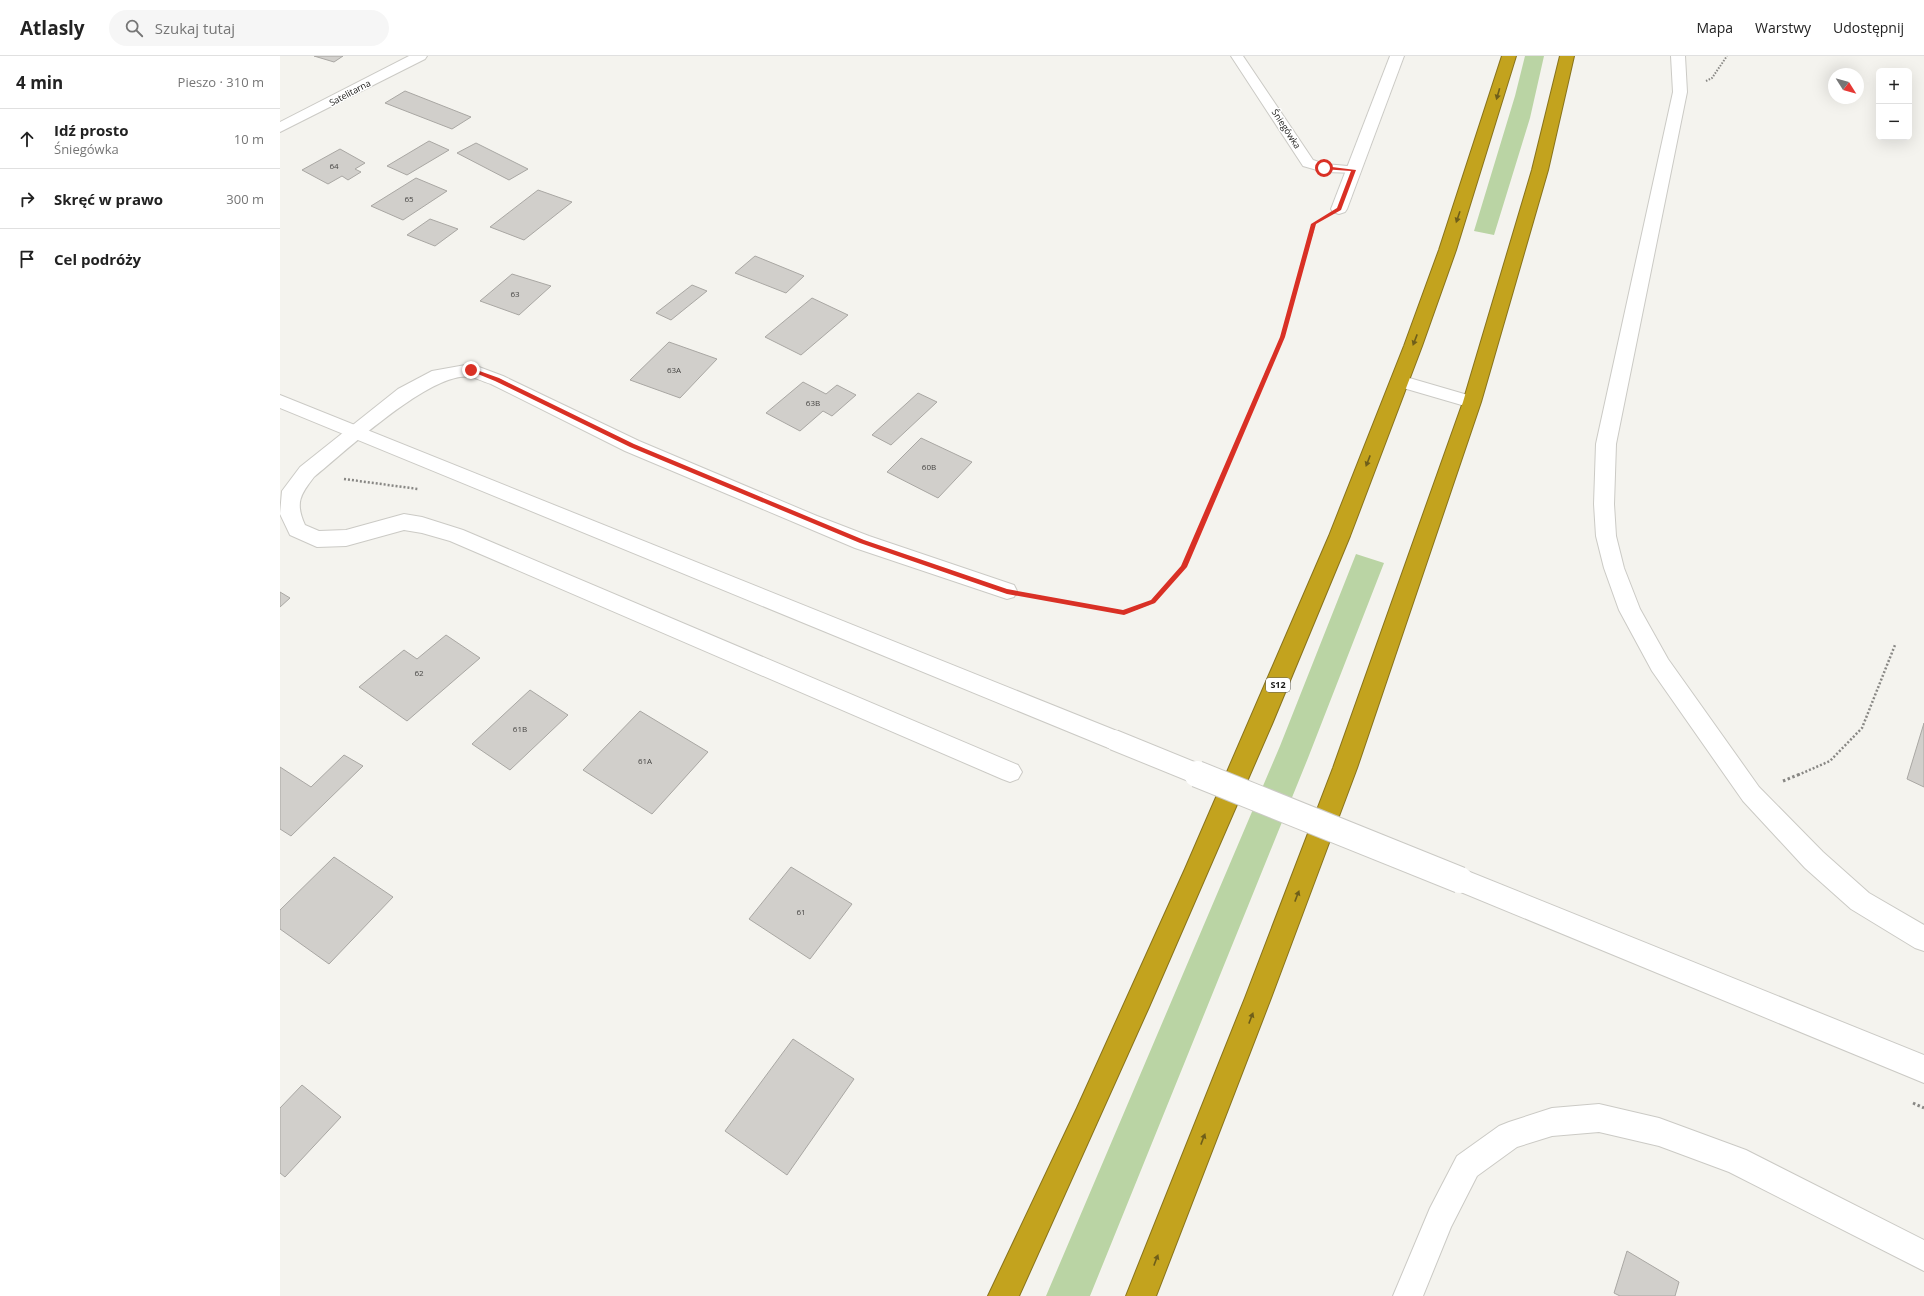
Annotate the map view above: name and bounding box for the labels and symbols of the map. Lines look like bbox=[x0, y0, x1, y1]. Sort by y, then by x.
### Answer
north arrow bbox=[1828, 68, 1864, 104]
street label: Satelitarna bbox=[327, 76, 373, 109]
one-way arrow bbox=[1495, 88, 1501, 100]
street label: Śniegówka bbox=[1269, 106, 1304, 151]
route start bbox=[1315, 159, 1333, 177]
house number: 64 bbox=[329, 160, 339, 171]
house number: 65 bbox=[404, 193, 414, 204]
one-way arrow bbox=[1455, 212, 1461, 224]
house number: 63 bbox=[510, 288, 520, 299]
one-way arrow bbox=[1411, 334, 1417, 346]
route end bbox=[462, 361, 480, 379]
house number: 63A bbox=[667, 364, 682, 375]
house number: 63B bbox=[806, 397, 820, 408]
one-way arrow bbox=[1365, 456, 1371, 468]
house number: 60B bbox=[922, 461, 936, 472]
house number: 62 bbox=[414, 667, 424, 678]
road number: S12 bbox=[1266, 678, 1290, 692]
house number: 61B bbox=[513, 723, 527, 734]
house number: 61A bbox=[638, 755, 653, 766]
one-way arrow bbox=[1294, 890, 1300, 902]
house number: 61 bbox=[796, 906, 806, 917]
one-way arrow bbox=[1248, 1011, 1254, 1023]
one-way arrow bbox=[1201, 1132, 1207, 1144]
one-way arrow bbox=[1153, 1253, 1159, 1265]

